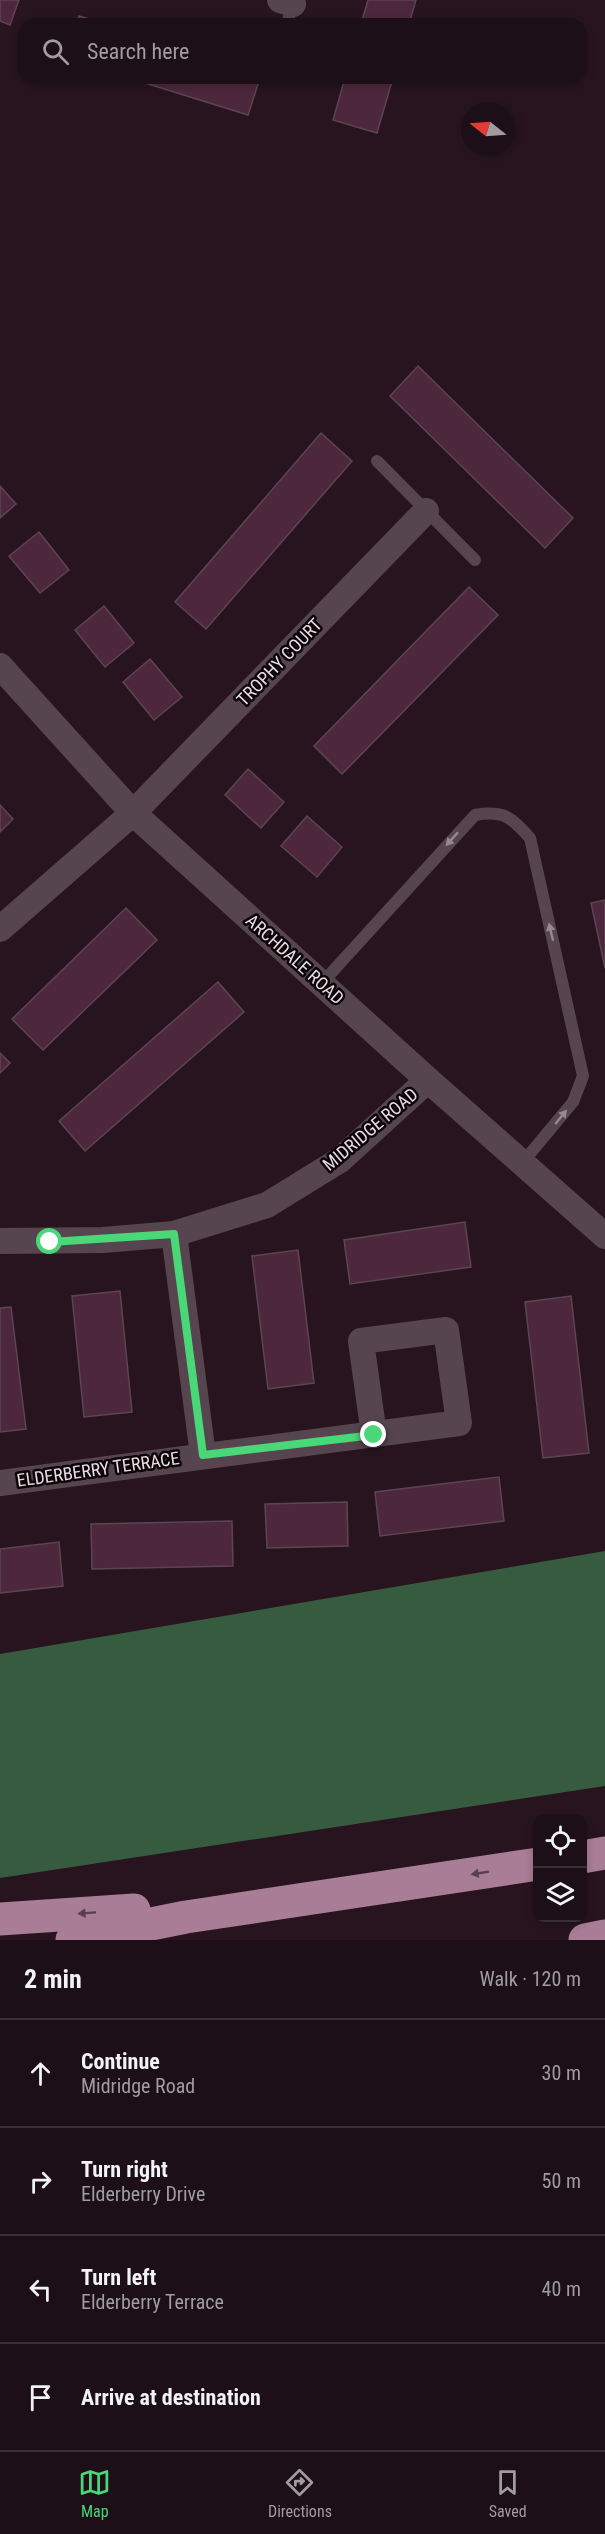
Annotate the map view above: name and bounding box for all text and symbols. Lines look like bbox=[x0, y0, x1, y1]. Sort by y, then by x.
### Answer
search box bbox=[18, 18, 587, 84]
icon: search bbox=[39, 35, 72, 68]
text: Search here bbox=[87, 39, 189, 64]
north arrow bbox=[461, 102, 515, 156]
street label: TROPHY COURT bbox=[232, 614, 326, 710]
one-way arrow bbox=[445, 832, 459, 847]
street label: ARCHDALE ROAD bbox=[242, 910, 348, 1008]
one-way arrow bbox=[545, 923, 555, 941]
street label: MIDRIDGE ROAD bbox=[318, 1083, 422, 1175]
one-way arrow bbox=[554, 1109, 567, 1125]
route start bbox=[36, 1228, 62, 1254]
route end bbox=[360, 1421, 386, 1447]
street label: ELDERBERRY TERRACE bbox=[15, 1447, 181, 1491]
map controls bbox=[533, 1814, 587, 1922]
button: locate bbox=[533, 1814, 587, 1868]
one-way arrow bbox=[470, 1868, 489, 1877]
button: layers bbox=[533, 1868, 587, 1922]
one-way arrow bbox=[77, 1909, 96, 1918]
text: 2 min bbox=[24, 1964, 82, 1994]
text: Walk · 120 m bbox=[480, 1967, 581, 1991]
text: Continue bbox=[81, 2049, 160, 2074]
icon: ahead bbox=[24, 2057, 57, 2090]
text: 30 m bbox=[542, 2061, 581, 2085]
text: Midridge Road bbox=[81, 2074, 195, 2098]
text: Turn right bbox=[81, 2157, 168, 2182]
icon: right bbox=[24, 2165, 57, 2198]
text: 50 m bbox=[542, 2169, 581, 2193]
text: Elderberry Drive bbox=[81, 2182, 205, 2206]
text: Turn left bbox=[81, 2265, 156, 2290]
icon: left bbox=[24, 2273, 57, 2306]
text: 40 m bbox=[542, 2277, 581, 2301]
text: Elderberry Terrace bbox=[81, 2290, 224, 2314]
icon: arrive bbox=[24, 2381, 57, 2414]
text: Arrive at destination bbox=[81, 2385, 261, 2410]
tab: Map bbox=[78, 2466, 111, 2521]
tab: Directions bbox=[268, 2466, 332, 2521]
tab: Saved bbox=[489, 2466, 527, 2521]

